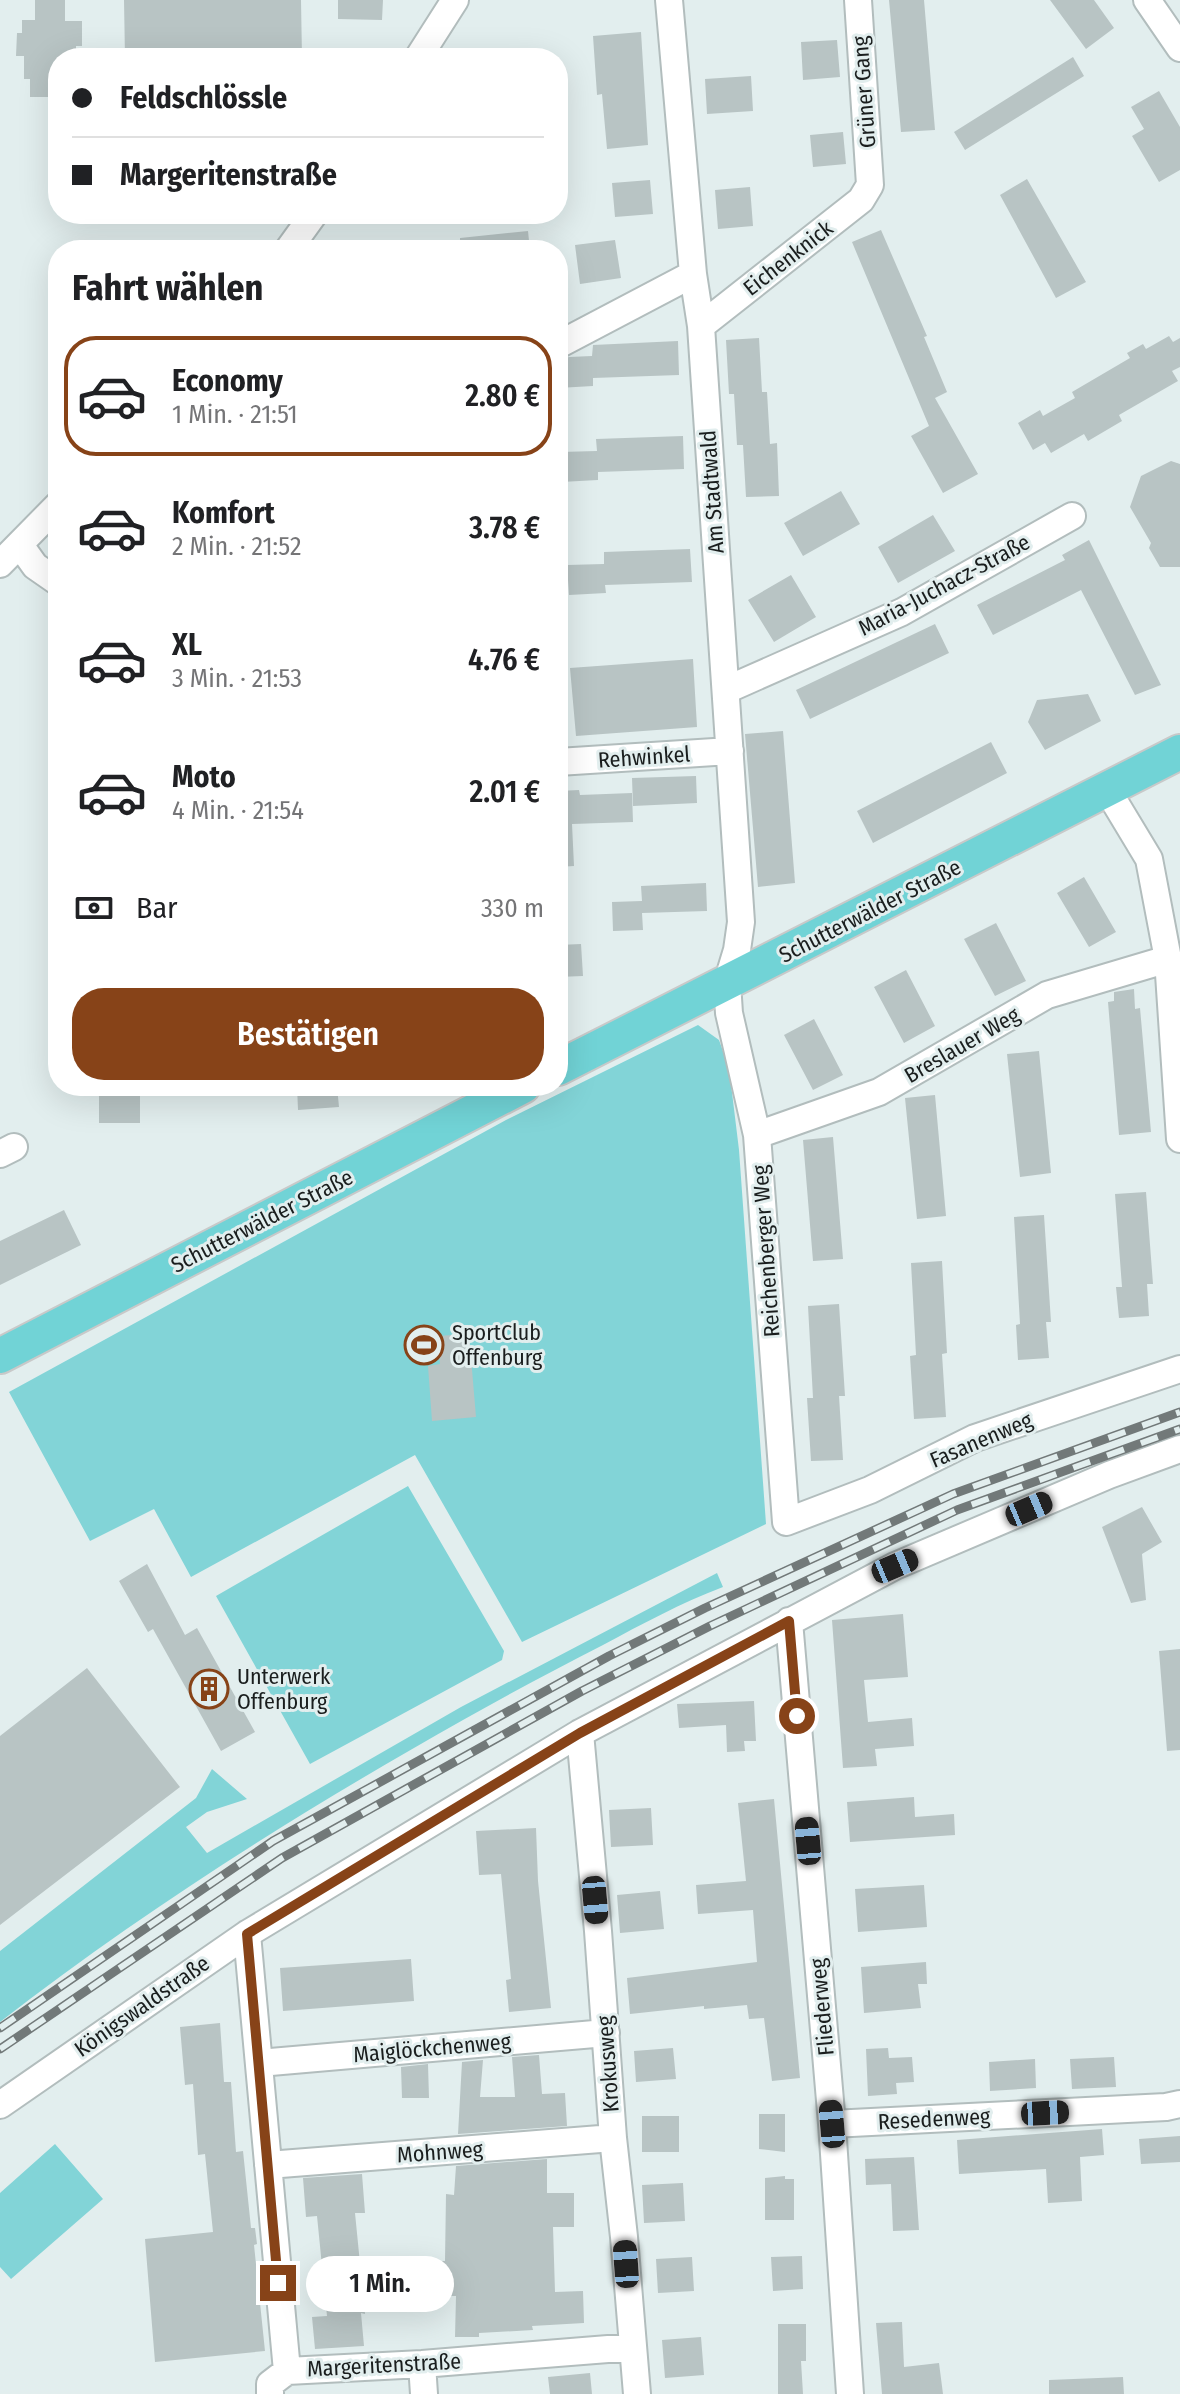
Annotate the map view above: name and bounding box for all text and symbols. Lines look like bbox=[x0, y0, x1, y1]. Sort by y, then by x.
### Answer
street label: Grüner Gang bbox=[847, 34, 881, 149]
text: Feldschlössle bbox=[120, 80, 287, 116]
text: Margeritenstraße bbox=[120, 157, 337, 193]
street label: Eichenknick bbox=[738, 214, 839, 301]
text: Fahrt wählen bbox=[72, 266, 263, 310]
icon: car bbox=[76, 360, 148, 432]
text: Economy bbox=[172, 363, 283, 399]
text: 2.80 € bbox=[465, 378, 540, 414]
text: 1 Min. · 21:51 bbox=[172, 399, 298, 430]
street label: Am Stadtwald bbox=[694, 429, 730, 555]
icon: car bbox=[76, 492, 148, 564]
text: Komfort bbox=[172, 495, 275, 531]
text: 3.78 € bbox=[469, 510, 540, 546]
street label: Maria-Juchacz-Straße bbox=[854, 528, 1034, 642]
text: 2 Min. · 21:52 bbox=[172, 531, 301, 562]
icon: car bbox=[76, 624, 148, 696]
text: XL bbox=[172, 627, 202, 663]
text: 4.76 € bbox=[468, 642, 540, 678]
text: 3 Min. · 21:53 bbox=[172, 663, 302, 694]
street label: Rehwinkel bbox=[597, 740, 691, 774]
icon: car bbox=[76, 756, 148, 828]
text: Moto bbox=[172, 759, 236, 795]
text: 2.01 € bbox=[469, 774, 540, 810]
text: 4 Min. · 21:54 bbox=[172, 795, 304, 826]
street label: Schutterwälder Straße bbox=[775, 853, 965, 969]
icon: cash bbox=[72, 886, 116, 930]
text: Bar bbox=[136, 890, 178, 926]
text: 330 m bbox=[481, 893, 544, 924]
button: Bestätigen bbox=[72, 988, 544, 1080]
street label: Breslauer Weg bbox=[900, 1001, 1025, 1089]
street label: Schutterwälder Straße bbox=[167, 1163, 357, 1279]
street label: Reichenberger Weg bbox=[746, 1163, 785, 1338]
place label: SportClub Offenburg bbox=[452, 1319, 543, 1371]
sports icon: SportClub Offenburg bbox=[403, 1324, 445, 1366]
street label: Fasanenweg bbox=[926, 1406, 1037, 1474]
car bbox=[1002, 1489, 1056, 1529]
car bbox=[868, 1546, 922, 1586]
place label: Unterwerk Offenburg bbox=[237, 1663, 331, 1715]
building icon: Unterwerk Offenburg bbox=[188, 1668, 230, 1710]
route start bbox=[779, 1698, 815, 1734]
car bbox=[794, 1816, 822, 1866]
car bbox=[581, 1875, 609, 1925]
street label: Königswaldstraße bbox=[69, 1949, 215, 2063]
street label: Fliederweg bbox=[804, 1957, 840, 2057]
street label: Krokusweg bbox=[591, 2014, 625, 2113]
street label: Maiglöckchenweg bbox=[352, 2028, 513, 2068]
car bbox=[818, 2099, 846, 2149]
car bbox=[1020, 2100, 1070, 2126]
street label: Resedenweg bbox=[877, 2103, 992, 2135]
street label: Mohnweg bbox=[396, 2135, 484, 2168]
car bbox=[612, 2239, 640, 2289]
callout: 1 Min. bbox=[306, 2255, 454, 2311]
route end bbox=[260, 2265, 296, 2301]
text: 1 Min. bbox=[349, 2268, 411, 2299]
street label: Margeritenstraße bbox=[306, 2347, 462, 2383]

